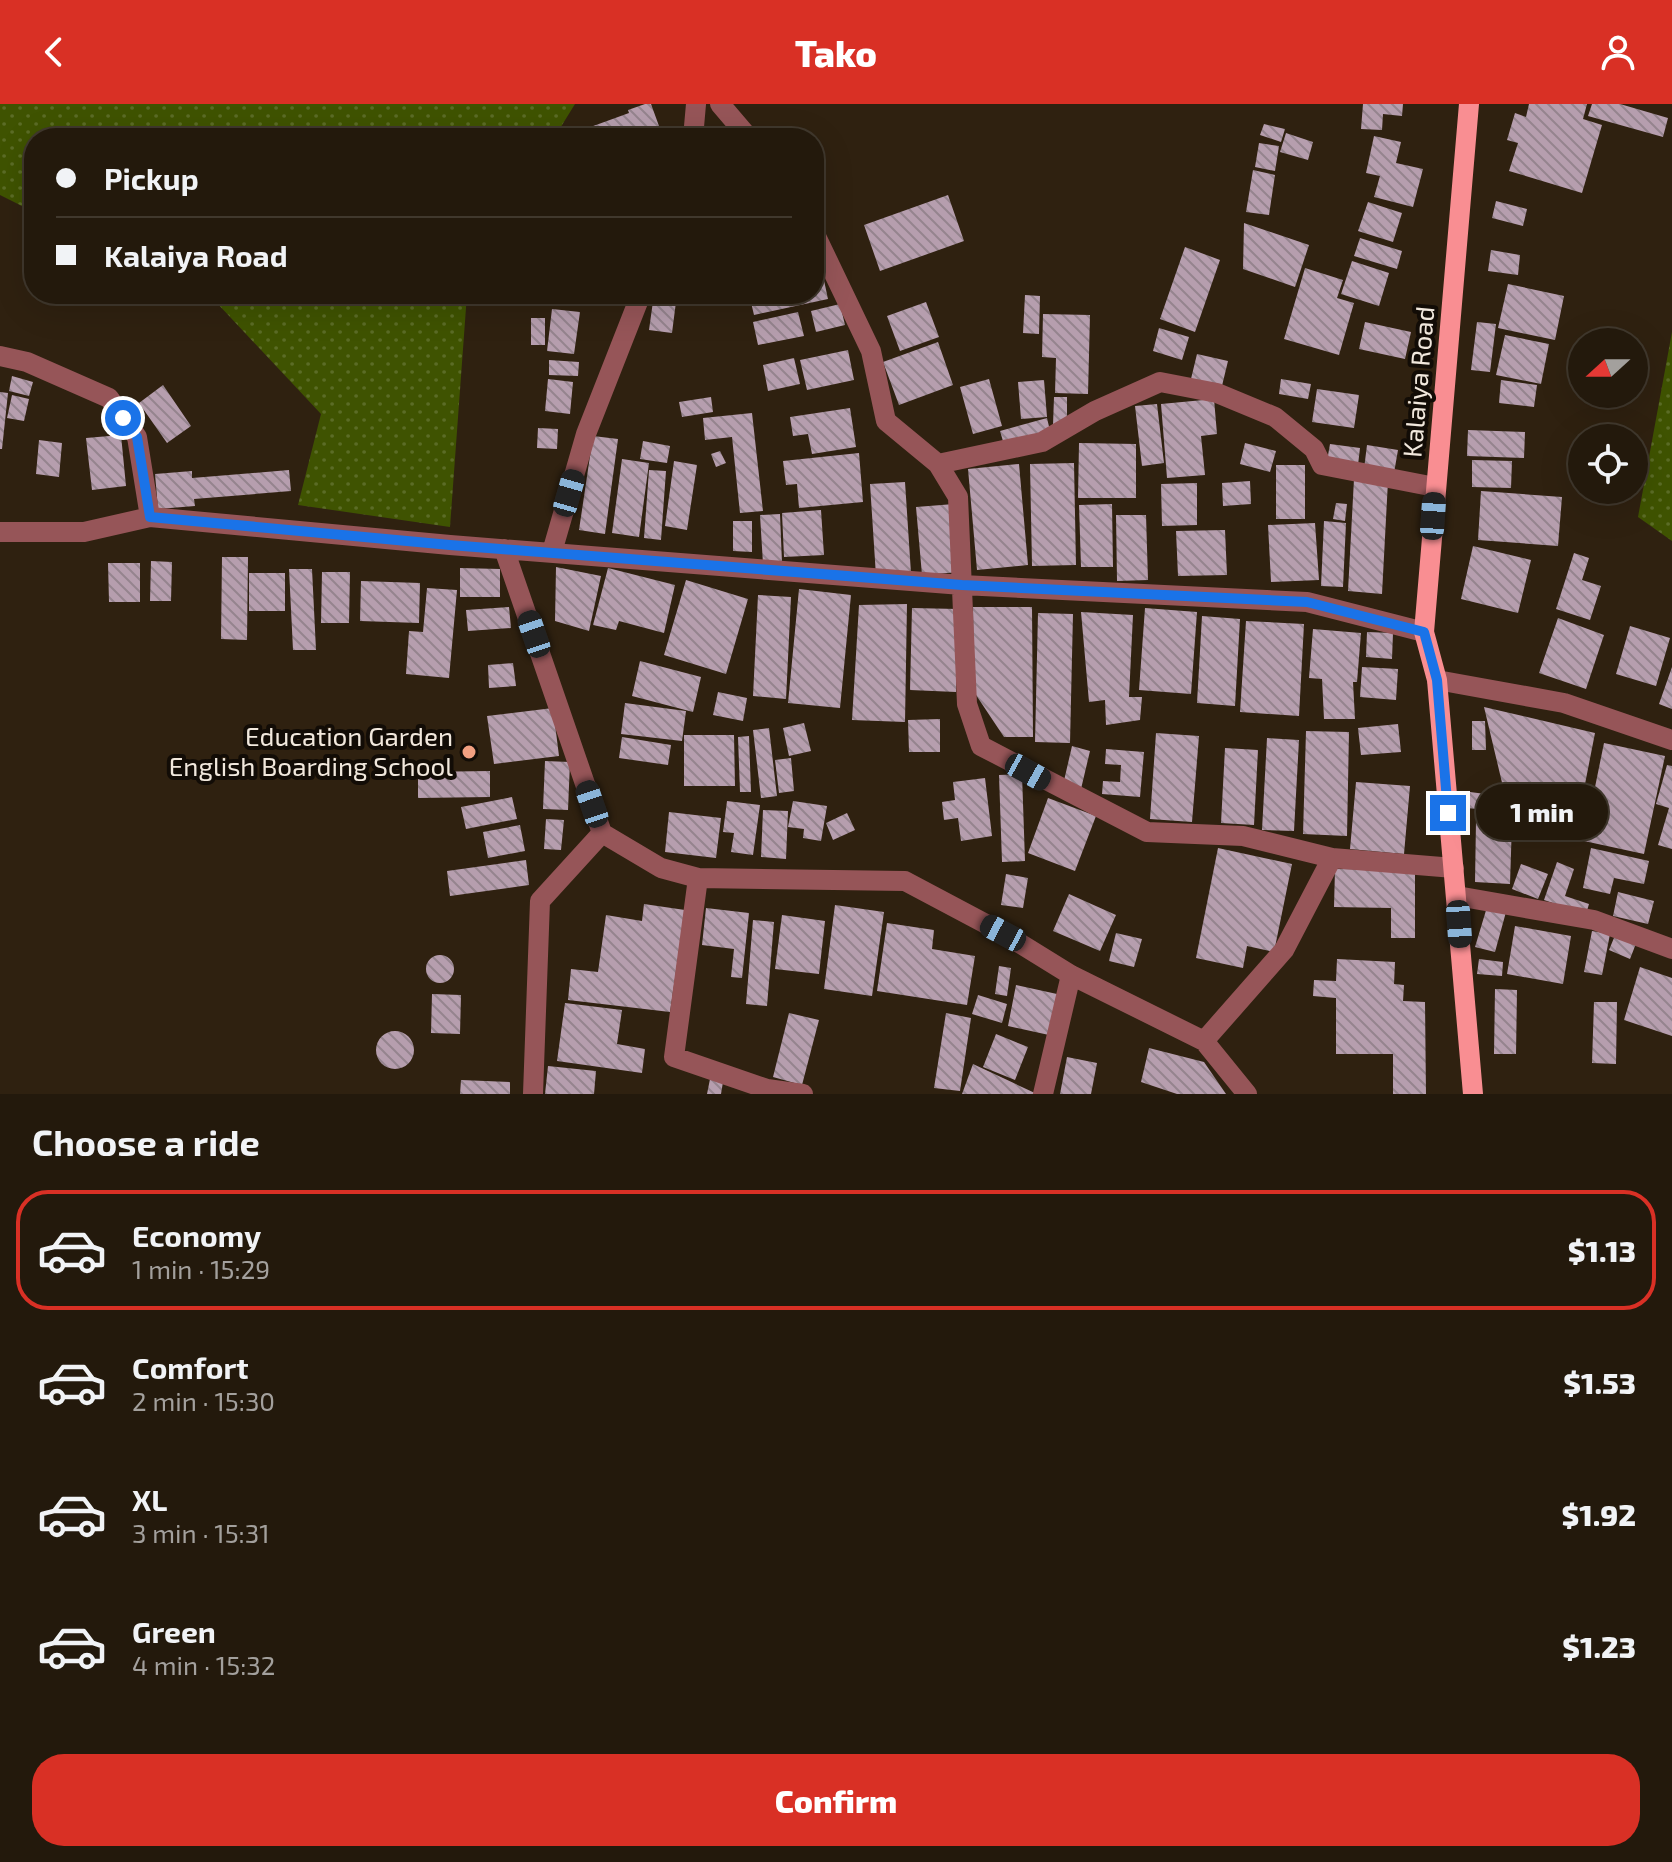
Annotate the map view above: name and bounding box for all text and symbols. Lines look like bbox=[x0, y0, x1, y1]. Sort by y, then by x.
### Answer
icon: back bbox=[32, 30, 76, 74]
icon: person bbox=[1596, 30, 1640, 74]
text: Tako bbox=[795, 31, 877, 74]
text: Pickup bbox=[104, 160, 199, 196]
text: Kalaiya Road bbox=[104, 237, 288, 273]
street label: Kalaiya Road bbox=[1395, 305, 1440, 459]
north arrow bbox=[1568, 328, 1648, 408]
map controls bbox=[1568, 328, 1648, 504]
route start bbox=[105, 400, 141, 436]
button: locate bbox=[1568, 424, 1648, 504]
car bbox=[551, 467, 587, 519]
car bbox=[1419, 491, 1447, 541]
car bbox=[515, 607, 553, 661]
place label: Education Garden English Boarding School bbox=[169, 720, 453, 781]
marker: Education Garden English Boarding School bbox=[460, 743, 478, 761]
car bbox=[1001, 750, 1055, 794]
car bbox=[573, 777, 611, 831]
callout: 1 min bbox=[1476, 785, 1608, 841]
route end bbox=[1430, 795, 1466, 831]
text: 1 min bbox=[1510, 796, 1574, 827]
car bbox=[1445, 899, 1473, 949]
car bbox=[976, 911, 1030, 955]
text: Choose a ride bbox=[32, 1120, 260, 1163]
icon: car bbox=[36, 1214, 108, 1286]
text: Economy bbox=[132, 1217, 261, 1253]
text: $1.13 bbox=[1568, 1232, 1636, 1268]
text: 1 min · 15:29 bbox=[132, 1253, 270, 1284]
icon: car bbox=[36, 1346, 108, 1418]
text: Comfort bbox=[132, 1349, 249, 1385]
text: $1.53 bbox=[1563, 1364, 1636, 1400]
text: 2 min · 15:30 bbox=[132, 1385, 275, 1416]
icon: car bbox=[36, 1478, 108, 1550]
text: XL bbox=[132, 1481, 167, 1517]
text: $1.92 bbox=[1562, 1496, 1636, 1532]
text: 3 min · 15:31 bbox=[132, 1517, 270, 1548]
icon: car bbox=[36, 1610, 108, 1682]
text: Green bbox=[132, 1613, 216, 1649]
text: $1.23 bbox=[1562, 1628, 1636, 1664]
text: 4 min · 15:32 bbox=[132, 1649, 275, 1680]
button: Confirm bbox=[32, 1754, 1640, 1846]

